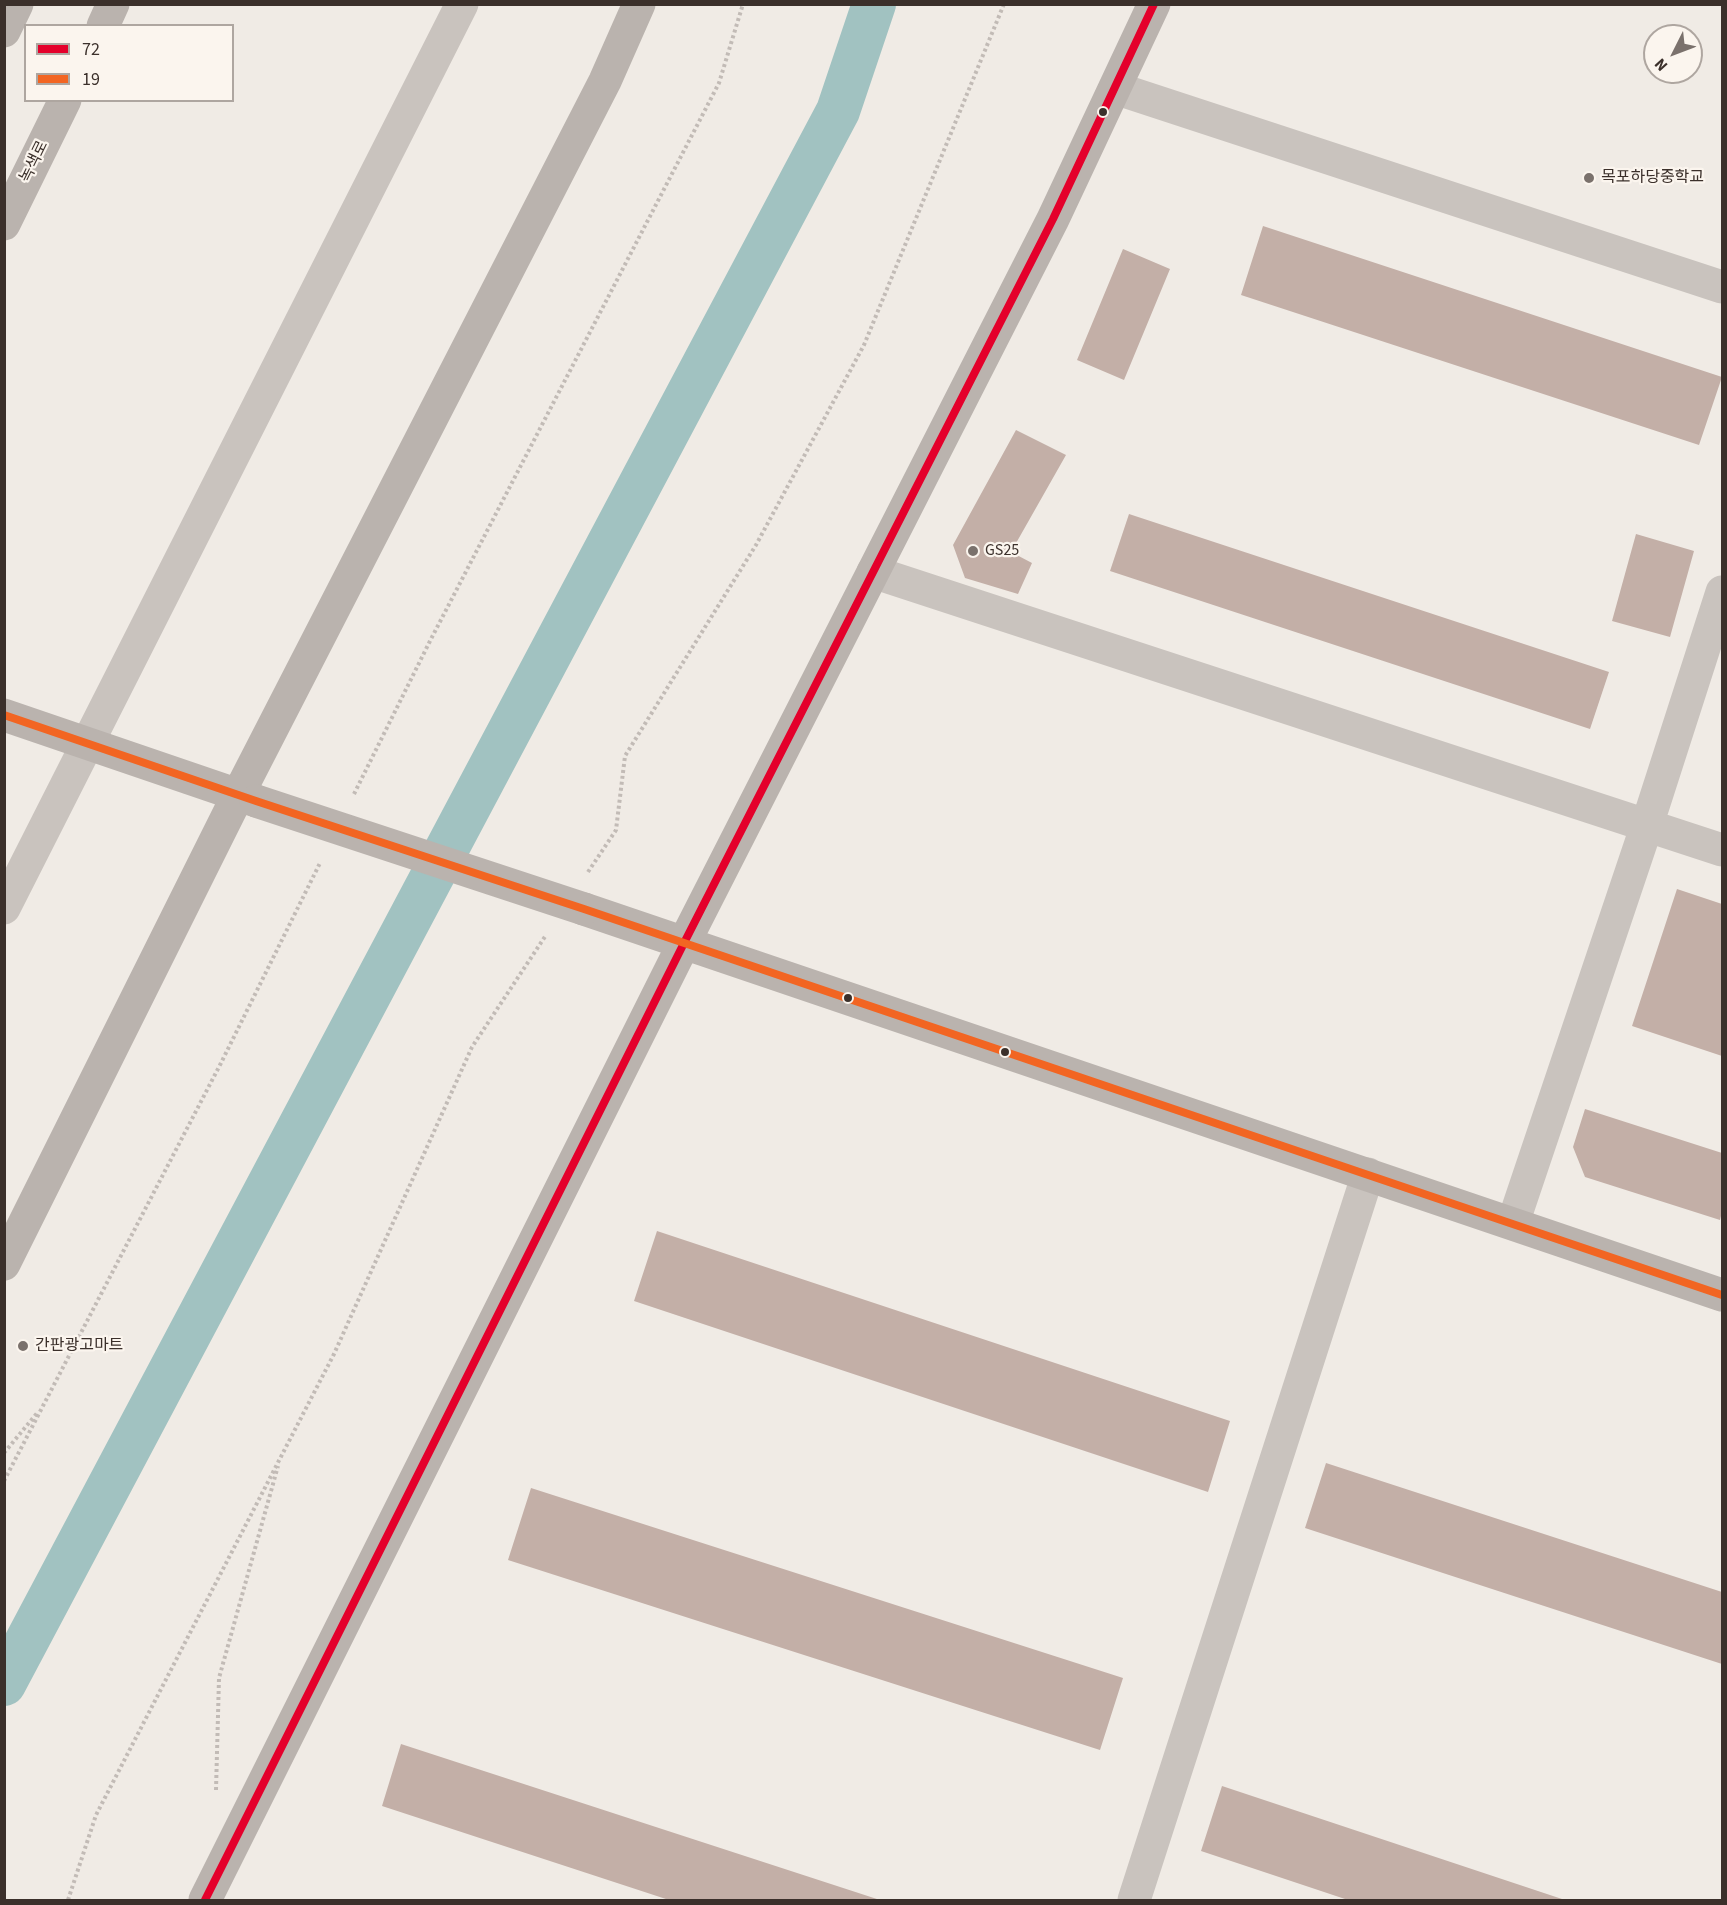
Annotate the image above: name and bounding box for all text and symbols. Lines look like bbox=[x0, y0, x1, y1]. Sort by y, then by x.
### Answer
legend bbox=[24, 24, 234, 102]
north arrow bbox=[1643, 24, 1703, 84]
text: 72 bbox=[82, 37, 100, 62]
text: N bbox=[1649, 53, 1673, 76]
text: 19 bbox=[82, 67, 100, 92]
unlabelled marker bbox=[1097, 106, 1109, 118]
street label: 녹색로 bbox=[17, 138, 53, 186]
place label: 목포하당중학교 bbox=[1601, 168, 1704, 188]
marker: 목포하당중학교 bbox=[1582, 171, 1596, 185]
place label: GS25 bbox=[985, 541, 1019, 561]
marker: GS25 bbox=[966, 544, 980, 558]
unlabelled marker bbox=[842, 992, 854, 1004]
unlabelled marker bbox=[999, 1046, 1011, 1058]
place label: 간판광고마트 bbox=[35, 1336, 123, 1356]
marker: 간판광고마트 bbox=[16, 1339, 30, 1353]

